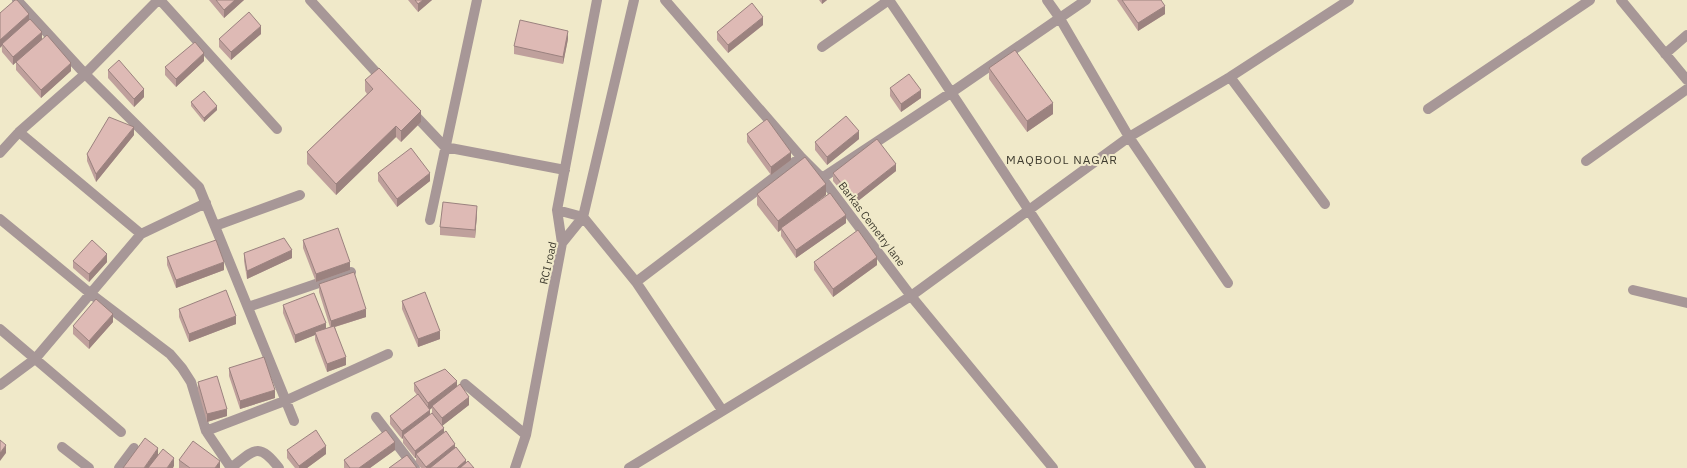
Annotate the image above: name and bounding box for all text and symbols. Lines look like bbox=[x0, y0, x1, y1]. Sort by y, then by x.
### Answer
district label: MAQBOOL NAGAR bbox=[1006, 152, 1118, 167]
street label: Barkas Cemetry lane bbox=[836, 179, 908, 269]
street label: RCI road bbox=[536, 240, 560, 286]

